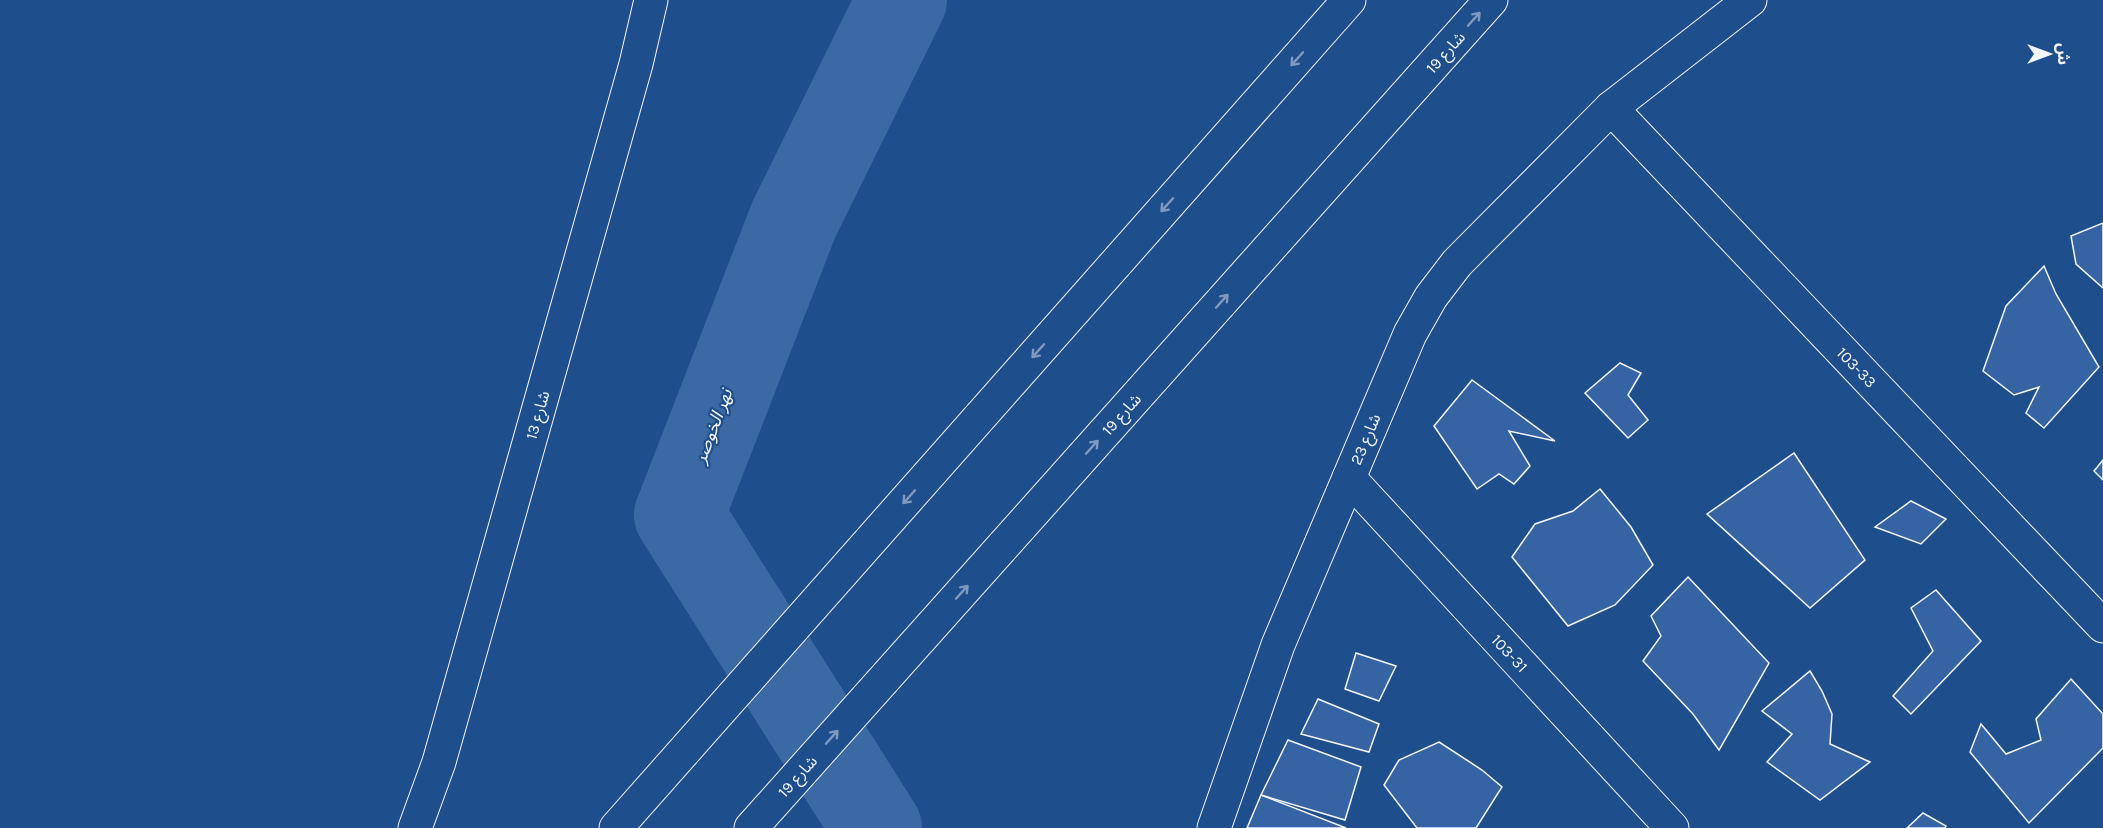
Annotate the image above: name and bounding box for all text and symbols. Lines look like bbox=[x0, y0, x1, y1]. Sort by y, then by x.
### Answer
one-way arrow bbox=[1467, 12, 1481, 27]
north arrow bbox=[2019, 24, 2079, 84]
street label: شارع 19 bbox=[1422, 28, 1471, 79]
text: ش bbox=[2054, 43, 2073, 65]
one-way arrow bbox=[1290, 51, 1304, 66]
one-way arrow bbox=[1160, 197, 1174, 212]
one-way arrow bbox=[1215, 294, 1229, 309]
one-way arrow bbox=[1031, 343, 1045, 358]
street label: 103-33 bbox=[1833, 343, 1880, 391]
water label: نهر الخوصر bbox=[688, 384, 738, 468]
street label: شارع 13 bbox=[521, 389, 556, 442]
street label: شارع 19 bbox=[1098, 390, 1147, 441]
street label: شارع 23 bbox=[1346, 411, 1387, 469]
one-way arrow bbox=[1085, 440, 1099, 455]
one-way arrow bbox=[902, 489, 916, 504]
one-way arrow bbox=[955, 585, 969, 600]
street label: 103-31 bbox=[1487, 631, 1532, 676]
one-way arrow bbox=[825, 730, 839, 745]
street label: شارع 19 bbox=[774, 752, 823, 803]

